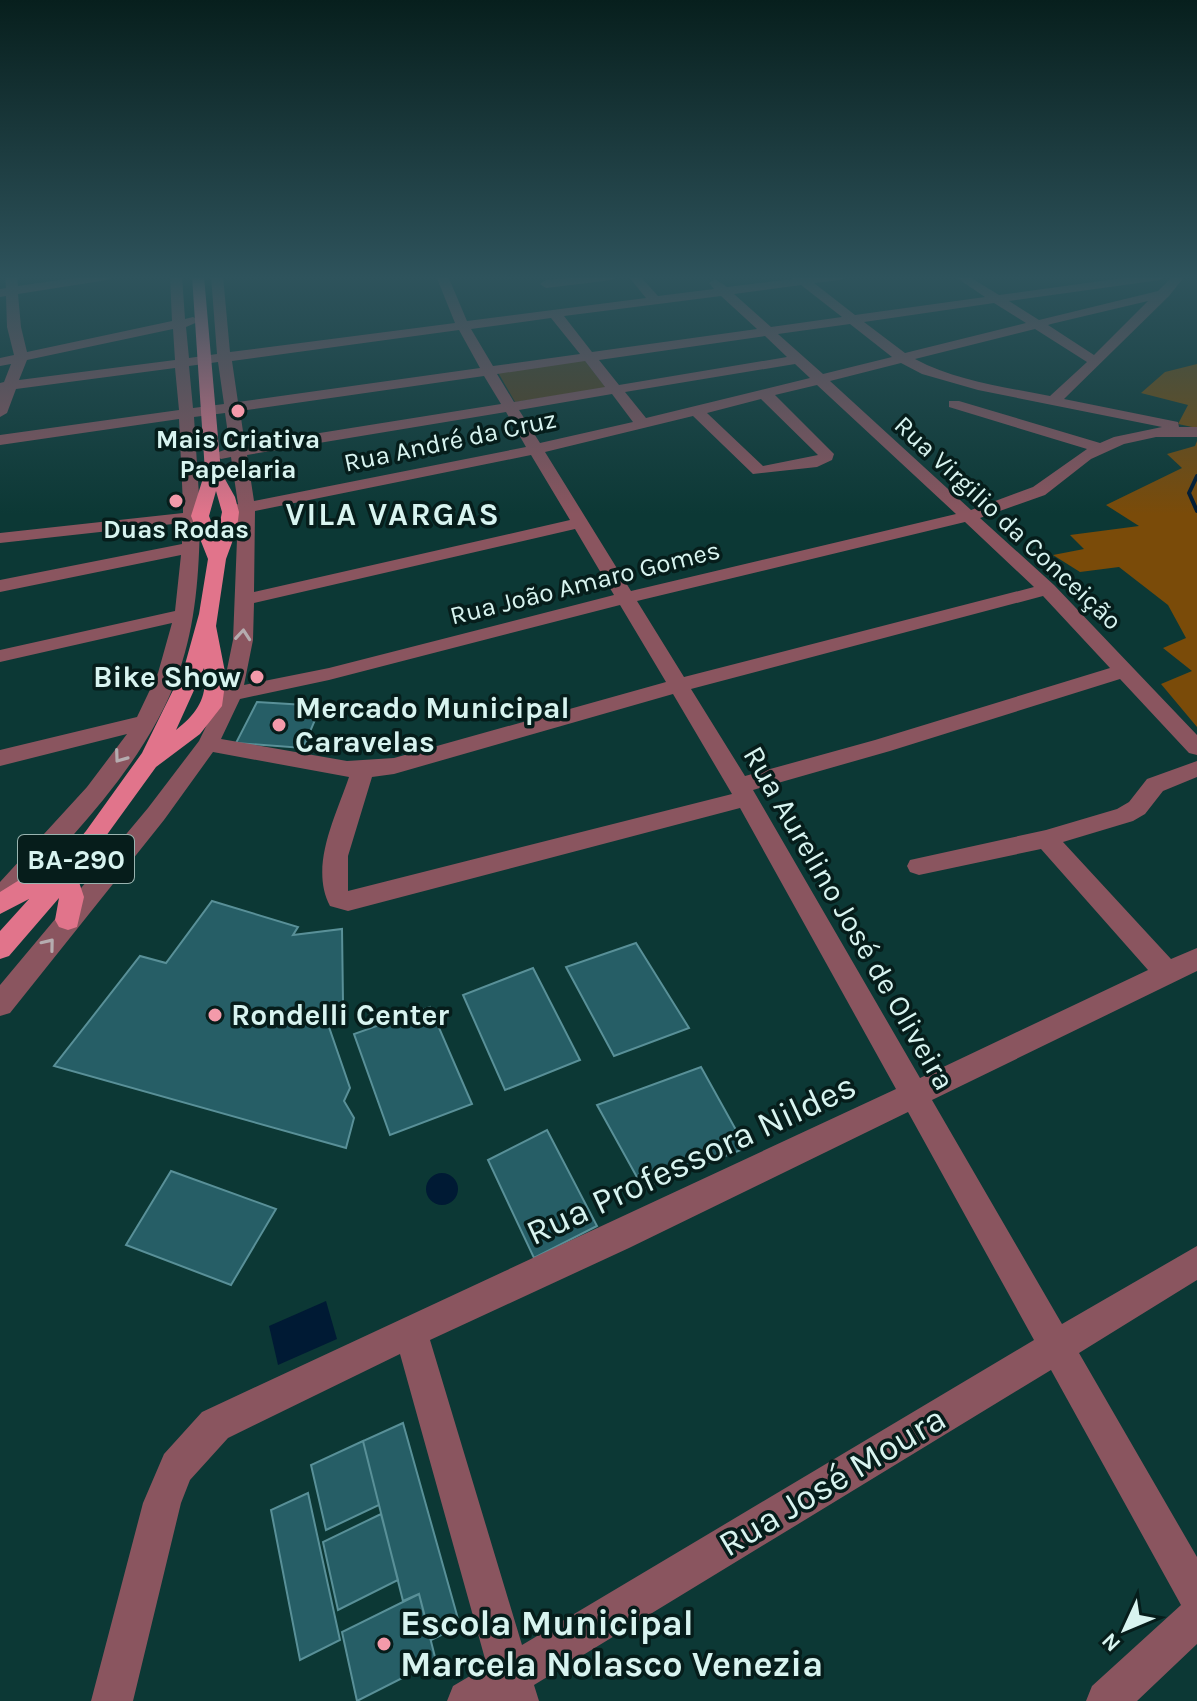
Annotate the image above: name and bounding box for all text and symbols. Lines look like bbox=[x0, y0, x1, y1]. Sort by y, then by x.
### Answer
marker: Mais Criativa Papelaria bbox=[229, 402, 247, 420]
street label: Rua André da Cruz bbox=[341, 403, 559, 479]
street label: Rua Virgilio da Conceição bbox=[888, 410, 1128, 636]
place label: Mais Criativa Papelaria bbox=[156, 424, 320, 485]
marker: Duas Rodas bbox=[167, 492, 185, 510]
district label: VILA VARGAS bbox=[285, 496, 501, 533]
place label: Duas Rodas bbox=[103, 514, 249, 545]
street label: Rua João Amaro Gomes bbox=[447, 534, 723, 632]
one-way arrow bbox=[235, 628, 252, 641]
place label: Bike Show bbox=[93, 659, 241, 695]
marker: Bike Show bbox=[248, 668, 266, 686]
place label: Mercado Municipal Caravelas bbox=[295, 690, 570, 760]
marker: Mercado Municipal Caravelas bbox=[270, 716, 288, 734]
street label: Rua Aurelino José de Oliveira bbox=[736, 740, 962, 1096]
one-way arrow bbox=[116, 749, 130, 763]
road number: BA-290 bbox=[18, 835, 134, 883]
one-way arrow bbox=[39, 939, 54, 954]
place label: Rondelli Center bbox=[231, 997, 449, 1033]
marker: Rondelli Center bbox=[206, 1006, 224, 1024]
street label: Rua Professora Nildes bbox=[520, 1064, 862, 1254]
street label: Rua José Moura bbox=[711, 1397, 953, 1565]
north arrow bbox=[1085, 1589, 1165, 1669]
place label: Escola Municipal Marcela Nolasco Venezia bbox=[400, 1602, 823, 1685]
text: N bbox=[1096, 1627, 1126, 1657]
marker: Escola Municipal Marcela Nolasco Venezia bbox=[375, 1635, 393, 1653]

